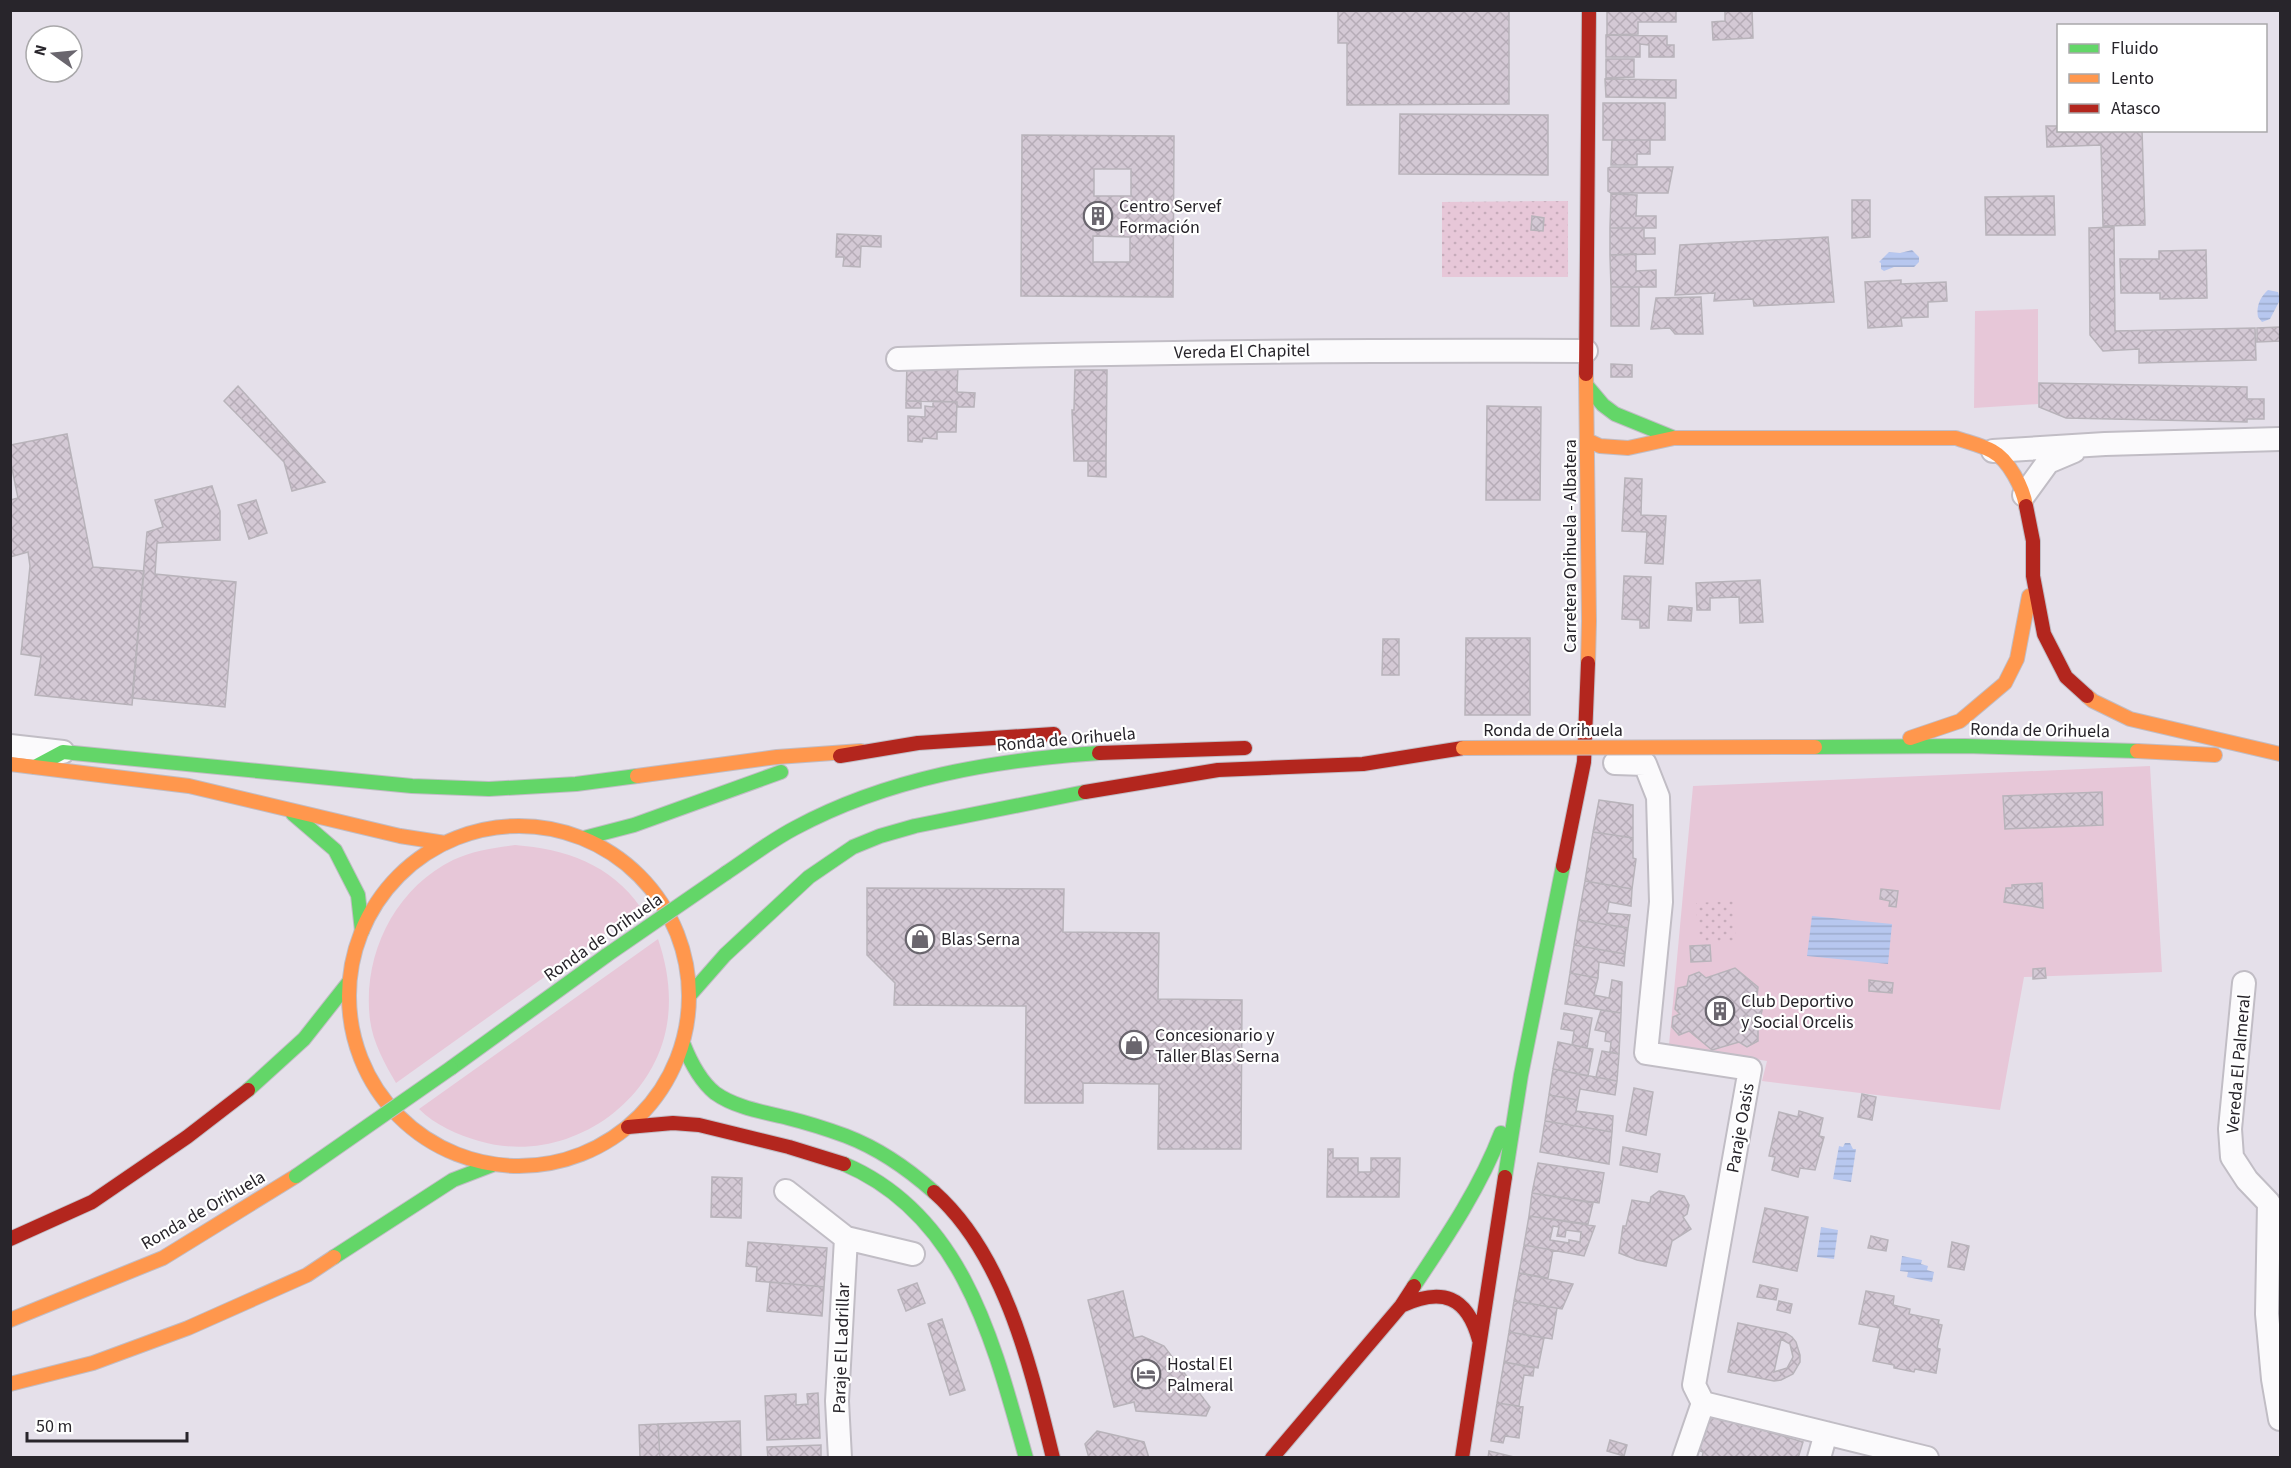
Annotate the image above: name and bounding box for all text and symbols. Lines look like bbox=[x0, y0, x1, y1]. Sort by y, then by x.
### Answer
north arrow bbox=[24, 24, 84, 84]
legend bbox=[2057, 24, 2267, 132]
text: Fluido bbox=[2111, 36, 2158, 61]
text: N bbox=[28, 42, 52, 58]
text: Lento bbox=[2111, 66, 2154, 91]
text: Atasco bbox=[2111, 96, 2160, 121]
place label: Centro Servef Formación bbox=[1119, 194, 1222, 240]
building icon: Centro Servef Formación bbox=[1082, 200, 1114, 232]
street label: Vereda El Chapitel bbox=[1174, 338, 1310, 365]
street label: Carretera Orihuela - Albatera bbox=[1558, 439, 1583, 653]
street label: Ronda de Orihuela bbox=[1970, 717, 2110, 744]
street label: Ronda de Orihuela bbox=[1483, 718, 1623, 743]
street label: Ronda de Orihuela bbox=[995, 721, 1137, 758]
street label: Ronda de Orihuela bbox=[539, 887, 668, 988]
shop icon: Blas Serna bbox=[904, 923, 936, 955]
place label: Blas Serna bbox=[941, 927, 1020, 952]
place label: Club Deportivo y Social Orcelis bbox=[1741, 989, 1854, 1035]
street label: Vereda El Palmeral bbox=[2220, 993, 2257, 1135]
building icon: Club Deportivo y Social Orcelis bbox=[1704, 995, 1736, 1027]
place label: Concesionario y Taller Blas Serna bbox=[1155, 1023, 1279, 1069]
shop icon: Concesionario y Taller Blas Serna bbox=[1118, 1029, 1150, 1061]
street label: Paraje Oasis bbox=[1720, 1081, 1761, 1175]
street label: Ronda de Orihuela bbox=[137, 1165, 270, 1256]
street label: Paraje El Ladrillar bbox=[827, 1281, 856, 1414]
place label: Hostal El Palmeral bbox=[1167, 1352, 1233, 1398]
hotel icon: Hostal El Palmeral bbox=[1130, 1358, 1162, 1390]
scale bar bbox=[27, 1405, 188, 1443]
text: 50 m bbox=[36, 1414, 72, 1439]

